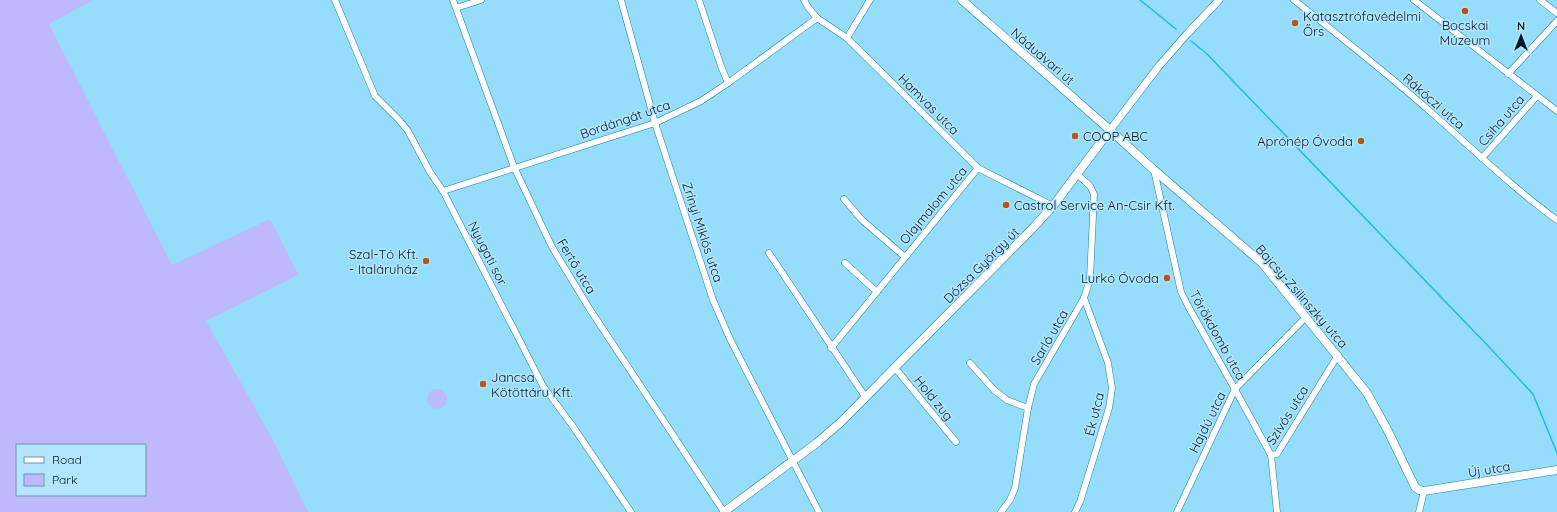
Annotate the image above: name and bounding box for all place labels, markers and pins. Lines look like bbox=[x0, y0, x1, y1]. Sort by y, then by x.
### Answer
marker: Bocskai Múzeum bbox=[1460, 6, 1470, 16]
place label: Katasztrófavédelmi Őrs bbox=[1303, 8, 1421, 39]
place label: Bocskai Múzeum bbox=[1440, 17, 1490, 48]
marker: Katasztrófavédelmi Őrs bbox=[1290, 18, 1300, 28]
place label: COOP ABC bbox=[1083, 128, 1149, 144]
marker: COOP ABC bbox=[1070, 131, 1080, 141]
place label: Aprónép Óvoda bbox=[1257, 133, 1353, 149]
marker: Aprónép Óvoda bbox=[1356, 136, 1366, 146]
place label: Castrol Service An-Csir Kft. bbox=[1014, 197, 1175, 213]
marker: Castrol Service An-Csir Kft. bbox=[1001, 200, 1011, 210]
place label: Szal-Tó Kft. - Italáruház bbox=[349, 246, 418, 277]
marker: Szal-Tó Kft. - Italáruház bbox=[421, 256, 431, 266]
place label: Lurkó Óvoda bbox=[1081, 270, 1159, 286]
marker: Lurkó Óvoda bbox=[1162, 273, 1172, 283]
place label: Jancsa Kötöttáru Kft. bbox=[491, 369, 573, 400]
marker: Jancsa Kötöttáru Kft. bbox=[478, 379, 488, 389]

